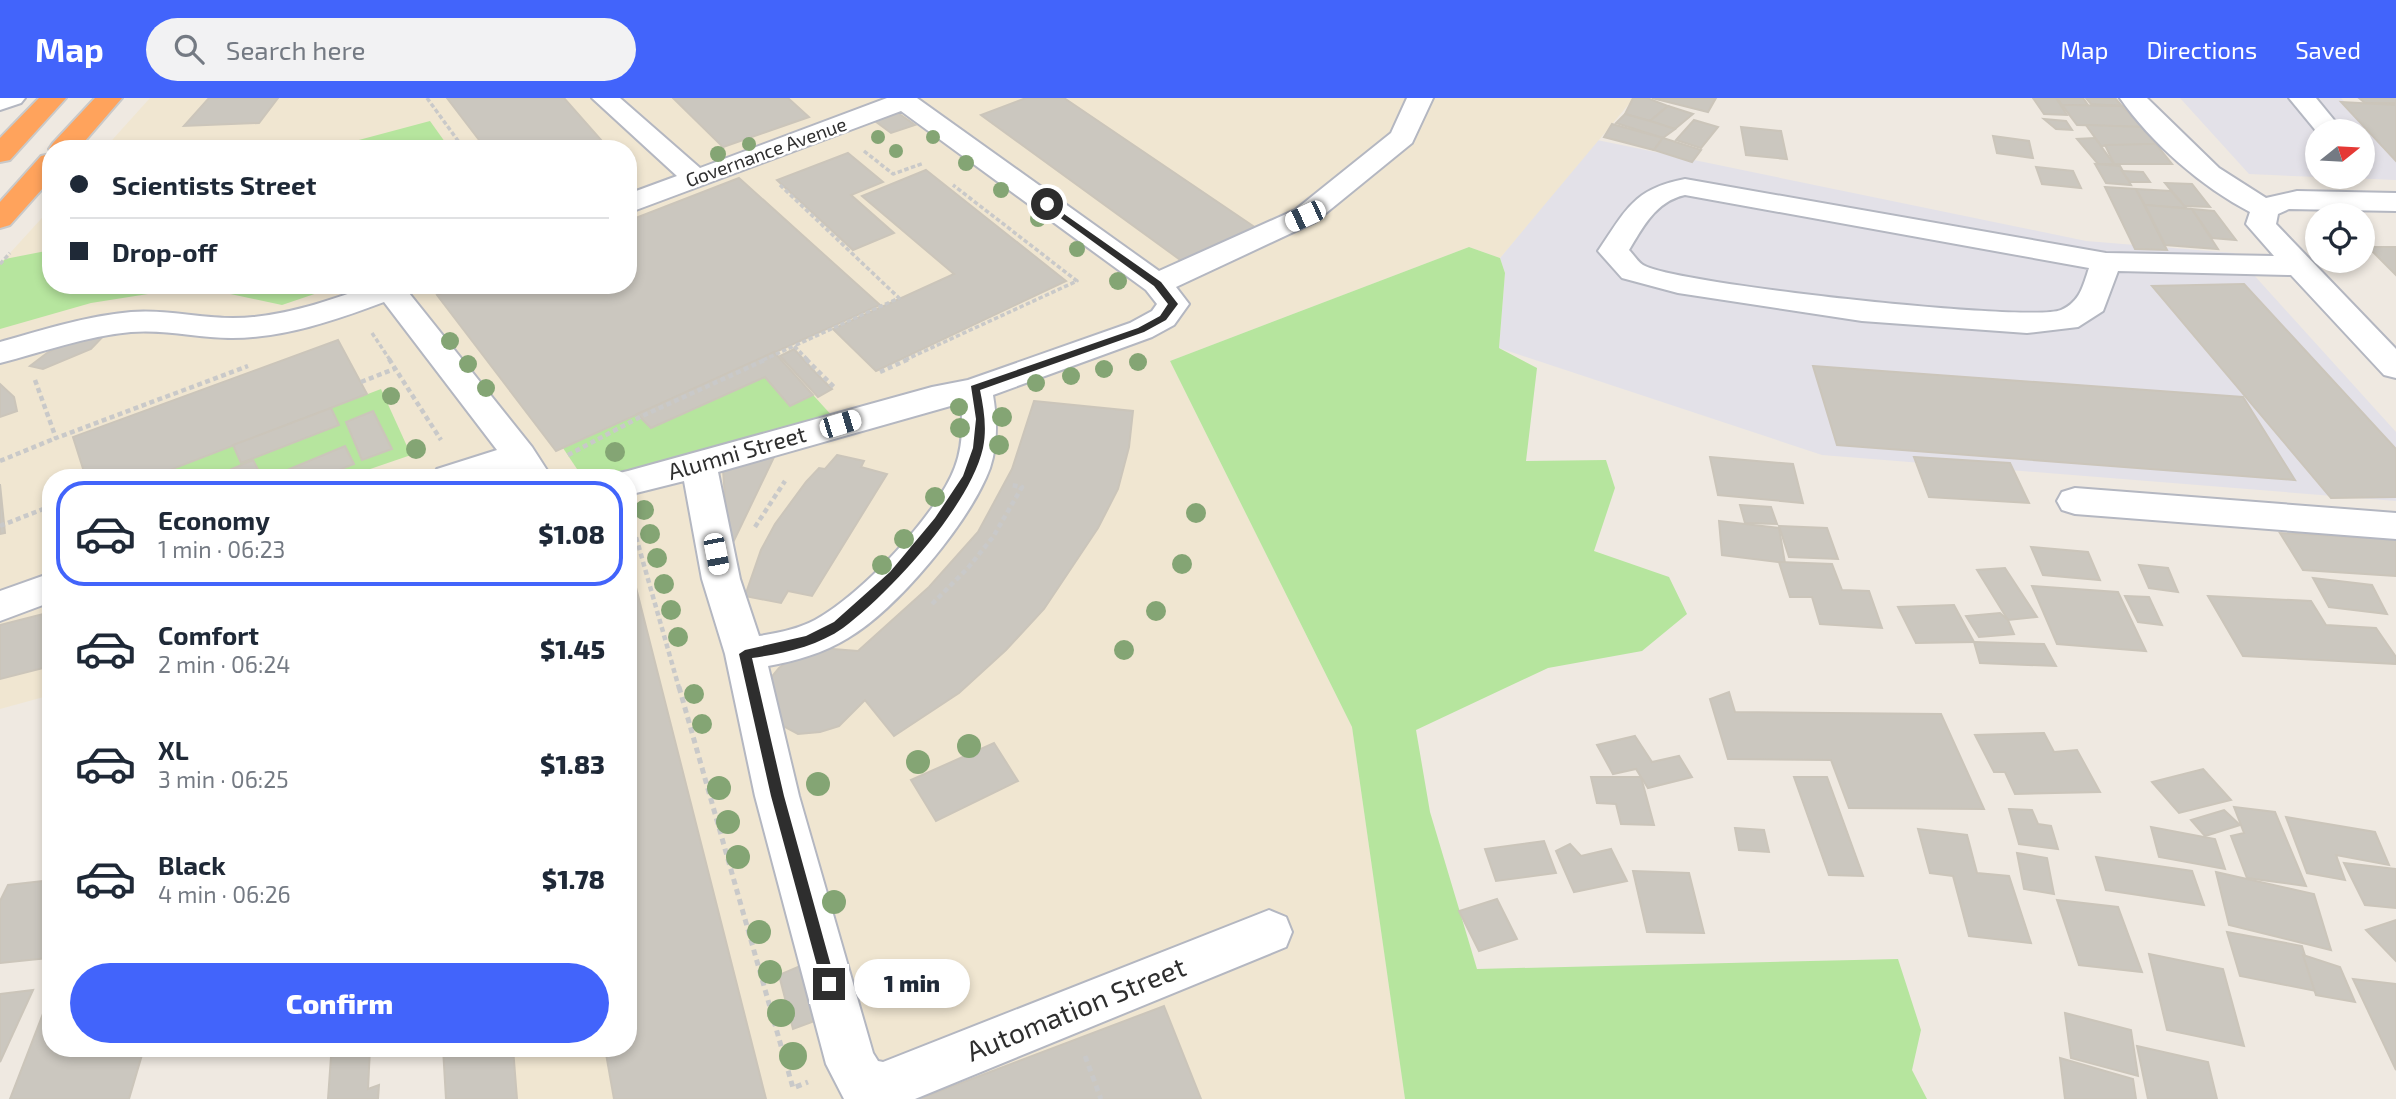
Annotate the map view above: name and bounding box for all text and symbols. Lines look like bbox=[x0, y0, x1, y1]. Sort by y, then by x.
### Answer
search box bbox=[146, 18, 636, 81]
text: Map bbox=[35, 29, 104, 69]
icon: search bbox=[170, 30, 208, 68]
text: Search here bbox=[226, 34, 365, 65]
text: Map bbox=[2060, 35, 2108, 64]
text: Directions bbox=[2146, 35, 2257, 64]
text: Saved bbox=[2295, 35, 2361, 64]
street label: Governance Avenue bbox=[682, 112, 849, 191]
north arrow bbox=[2305, 119, 2375, 189]
map controls bbox=[2305, 119, 2375, 273]
text: Scientists Street bbox=[112, 169, 316, 200]
route start bbox=[1031, 188, 1063, 220]
car bbox=[1282, 198, 1329, 234]
button: locate bbox=[2305, 203, 2375, 273]
text: Drop-off bbox=[112, 236, 217, 267]
car bbox=[817, 408, 864, 440]
street label: Alumni Street bbox=[664, 419, 809, 485]
icon: car bbox=[74, 502, 137, 565]
text: Economy bbox=[158, 504, 270, 535]
text: $1.08 bbox=[538, 518, 605, 549]
car bbox=[702, 531, 731, 577]
text: 1 min · 06:23 bbox=[158, 535, 285, 563]
icon: car bbox=[74, 617, 137, 680]
text: Comfort bbox=[158, 619, 259, 650]
text: $1.45 bbox=[540, 633, 605, 664]
text: 2 min · 06:24 bbox=[158, 650, 290, 678]
icon: car bbox=[74, 732, 137, 795]
text: XL bbox=[158, 734, 189, 765]
text: $1.83 bbox=[540, 748, 605, 779]
text: 3 min · 06:25 bbox=[158, 765, 289, 793]
icon: car bbox=[74, 847, 137, 910]
text: Black bbox=[158, 849, 226, 880]
text: $1.78 bbox=[542, 863, 605, 894]
text: 4 min · 06:26 bbox=[158, 880, 291, 908]
street label: Automation Street bbox=[961, 949, 1190, 1068]
callout: 1 min bbox=[854, 960, 969, 1008]
button: Confirm bbox=[70, 963, 609, 1043]
route end bbox=[813, 968, 845, 1000]
text: 1 min bbox=[884, 969, 940, 997]

